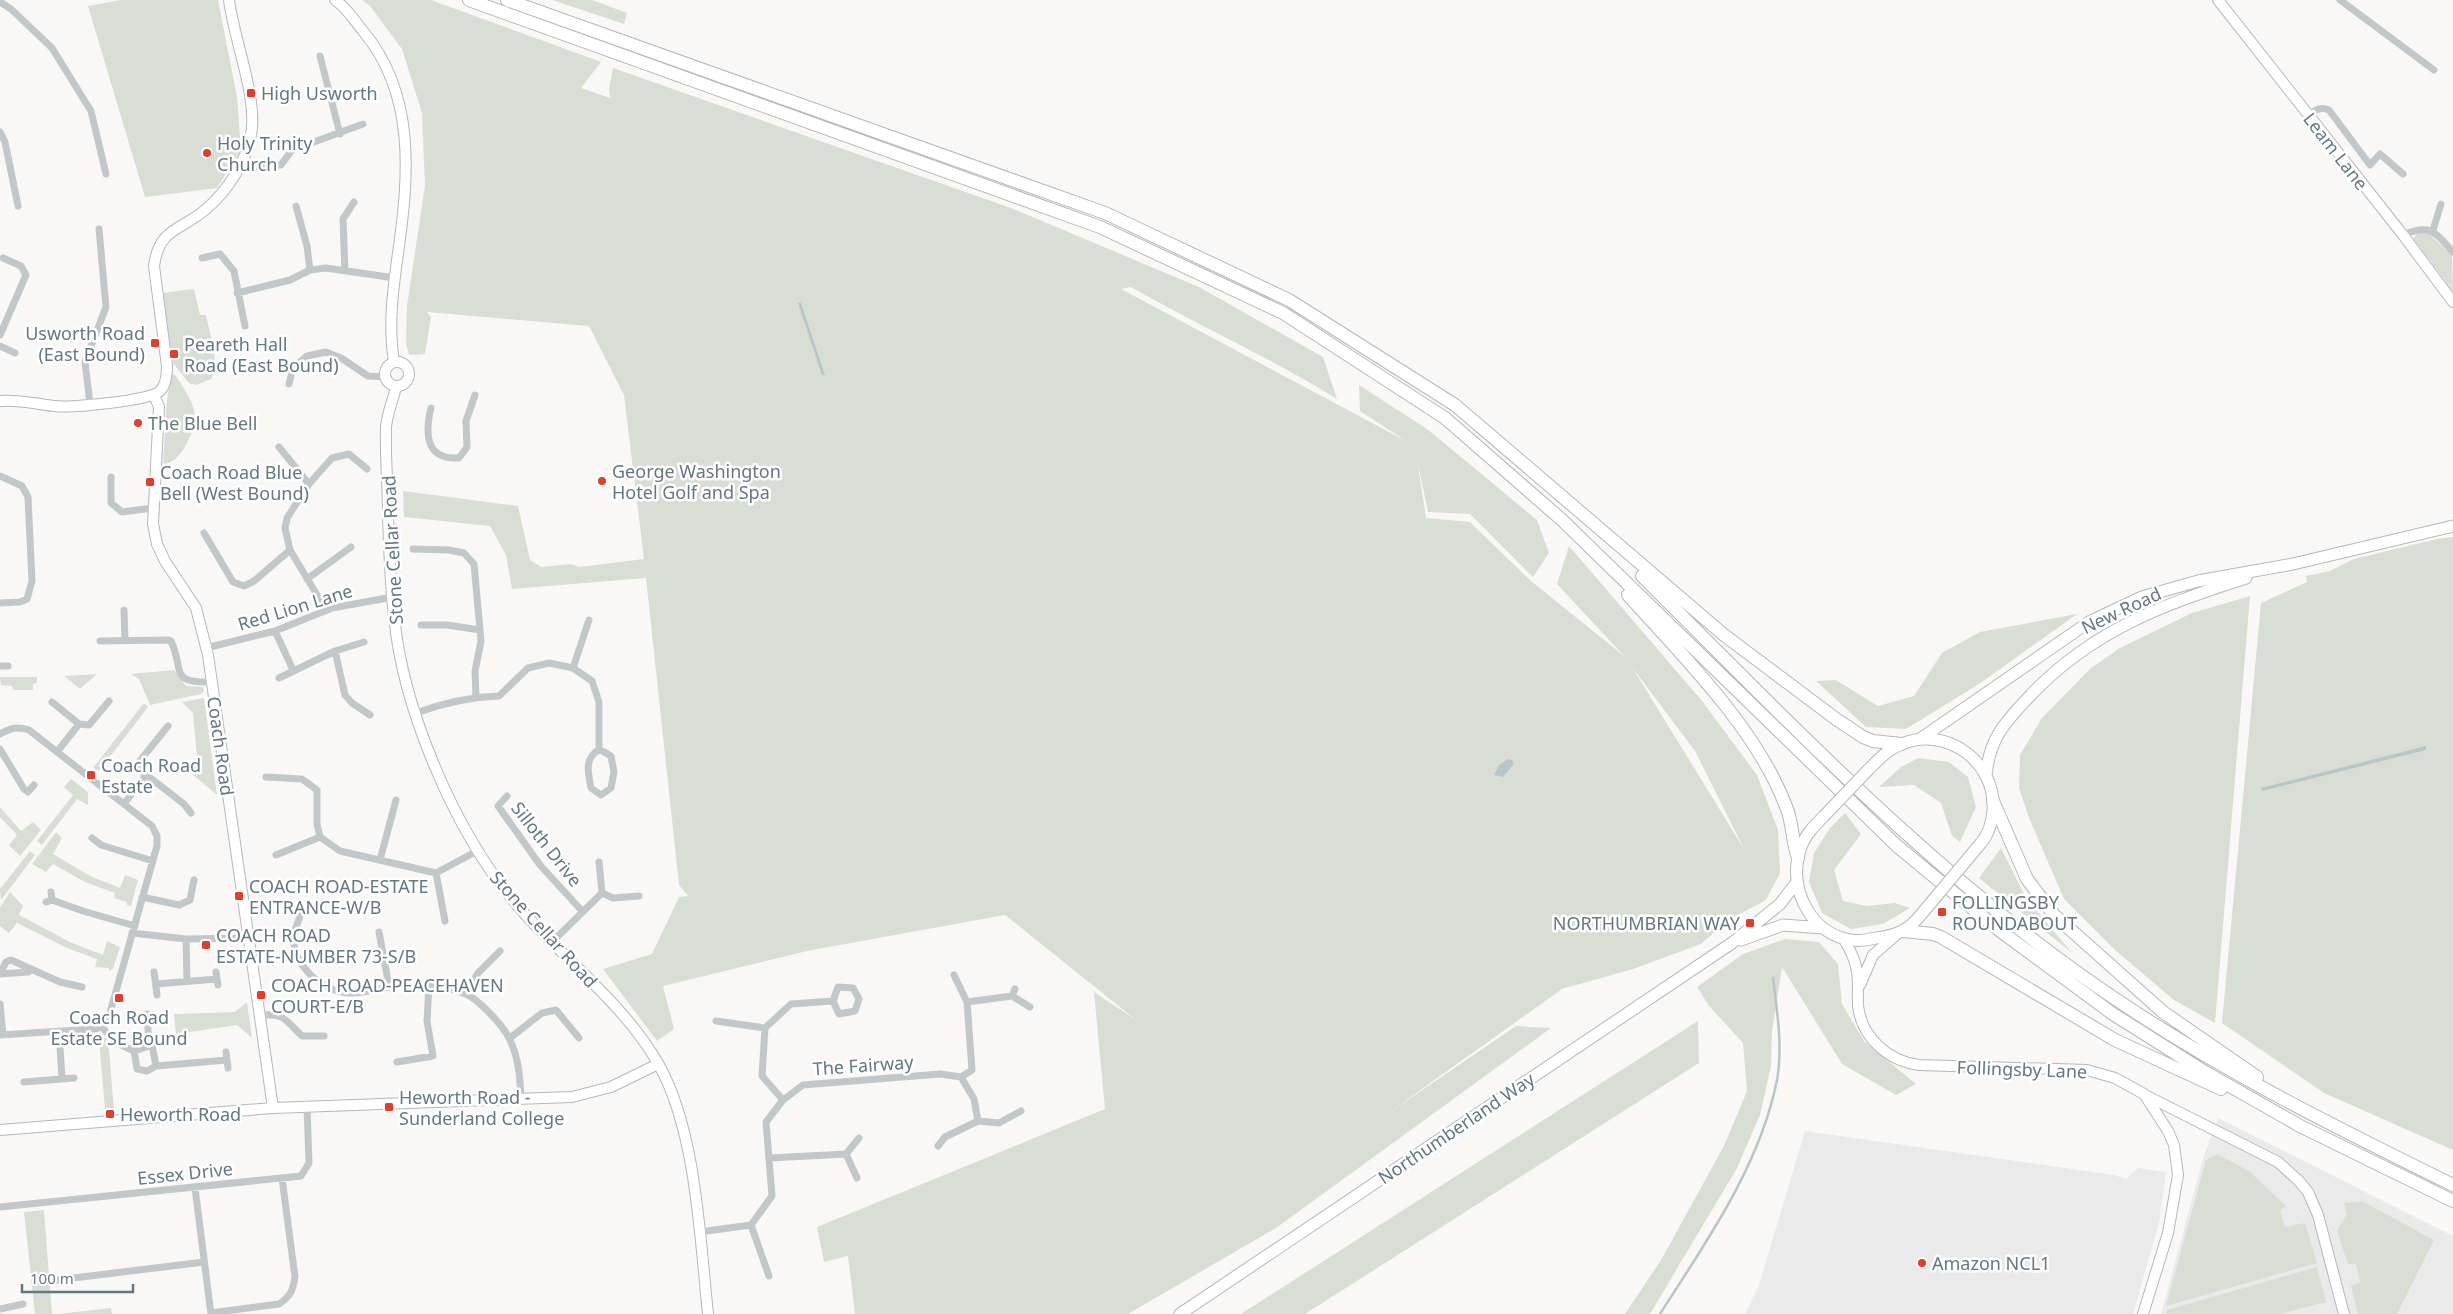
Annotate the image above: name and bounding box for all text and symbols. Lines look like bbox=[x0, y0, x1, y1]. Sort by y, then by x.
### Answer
place label: High Usworth bbox=[261, 81, 378, 105]
marker: High Usworth bbox=[245, 87, 257, 99]
street label: Leam Lane bbox=[2298, 107, 2374, 195]
place label: Holy Trinity Church bbox=[217, 131, 313, 176]
marker: Holy Trinity Church bbox=[201, 147, 213, 159]
place label: Usworth Road (East Bound) bbox=[25, 321, 145, 366]
place label: Peareth Hall Road (East Bound) bbox=[184, 332, 339, 377]
marker: Usworth Road (East Bound) bbox=[149, 337, 161, 349]
marker: Peareth Hall Road (East Bound) bbox=[168, 348, 180, 360]
place label: The Blue Bell bbox=[148, 411, 257, 435]
marker: The Blue Bell bbox=[132, 417, 144, 429]
place label: George Washington Hotel Golf and Spa bbox=[612, 459, 781, 504]
place label: Coach Road Blue Bell (West Bound) bbox=[160, 460, 309, 505]
street label: Stone Cellar Road bbox=[376, 475, 408, 625]
marker: George Washington Hotel Golf and Spa bbox=[596, 475, 608, 487]
marker: Coach Road Blue Bell (West Bound) bbox=[144, 476, 156, 488]
street label: Red Lion Lane bbox=[235, 578, 355, 636]
street label: New Road bbox=[2077, 581, 2165, 639]
street label: Coach Road bbox=[202, 695, 240, 797]
place label: Coach Road Estate bbox=[101, 753, 201, 798]
marker: Coach Road Estate bbox=[85, 769, 97, 781]
street label: Silloth Drive bbox=[506, 797, 588, 891]
street label: Stone Cellar Road bbox=[485, 865, 603, 993]
place label: COACH ROAD-ESTATE ENTRANCE-W/B bbox=[249, 874, 428, 919]
marker: COACH ROAD-ESTATE ENTRANCE-W/B bbox=[233, 890, 245, 902]
place label: FOLLINGSBY ROUNDABOUT bbox=[1952, 890, 2077, 935]
marker: FOLLINGSBY ROUNDABOUT bbox=[1936, 906, 1948, 918]
place label: NORTHUMBRIAN WAY bbox=[1553, 911, 1741, 935]
marker: NORTHUMBRIAN WAY bbox=[1744, 917, 1756, 929]
place label: COACH ROAD ESTATE-NUMBER 73-S/B bbox=[216, 923, 416, 968]
marker: COACH ROAD ESTATE-NUMBER 73-S/B bbox=[200, 939, 212, 951]
place label: COACH ROAD-PEACEHAVEN COURT-E/B bbox=[271, 973, 504, 1018]
marker: COACH ROAD-PEACEHAVEN COURT-E/B bbox=[255, 989, 267, 1001]
marker: Coach Road Estate SE Bound bbox=[113, 992, 125, 1004]
place label: Coach Road Estate SE Bound bbox=[50, 1005, 188, 1050]
street label: The Fairway bbox=[812, 1049, 915, 1080]
street label: Follingsby Lane bbox=[1956, 1055, 2088, 1083]
street label: Northumberland Way bbox=[1373, 1066, 1539, 1189]
place label: Heworth Road - Sunderland College bbox=[399, 1085, 564, 1130]
marker: Heworth Road - Sunderland College bbox=[383, 1101, 395, 1113]
place label: Heworth Road bbox=[120, 1102, 241, 1126]
marker: Heworth Road bbox=[104, 1108, 116, 1120]
street label: Essex Drive bbox=[136, 1156, 234, 1190]
place label: Amazon NCL1 bbox=[1932, 1251, 2050, 1275]
marker: Amazon NCL1 bbox=[1916, 1257, 1928, 1269]
scale bar bbox=[22, 1262, 134, 1294]
text: 100 m bbox=[30, 1268, 74, 1288]

